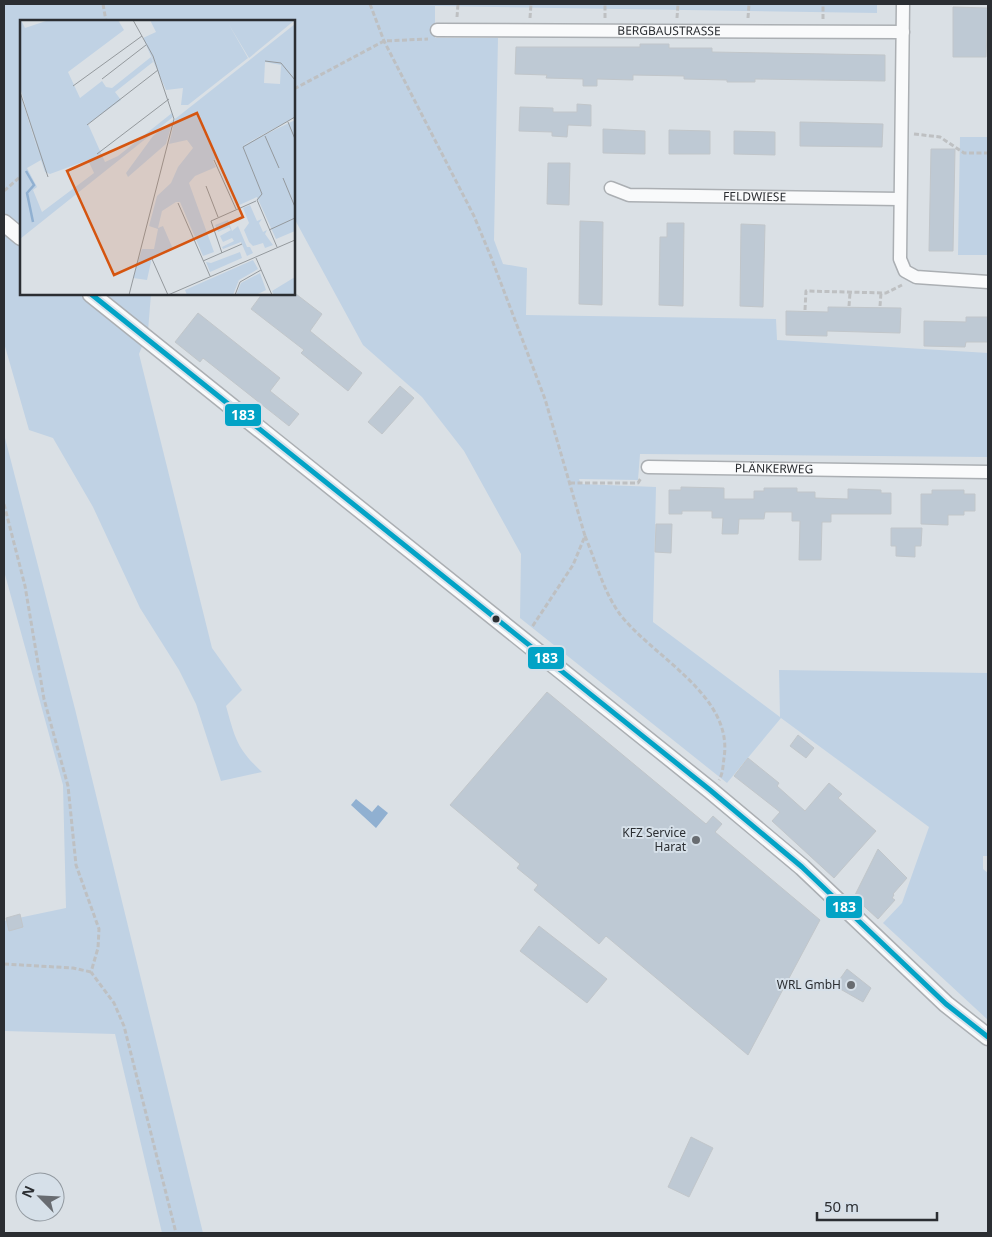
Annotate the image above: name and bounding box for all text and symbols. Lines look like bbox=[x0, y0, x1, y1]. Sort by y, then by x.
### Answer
inset map bbox=[20, 20, 295, 295]
street label: BERGBAUSTRASSE bbox=[617, 22, 721, 39]
street label: FELDWIESE bbox=[723, 187, 786, 205]
line badge: 183 bbox=[224, 403, 262, 427]
text: 183 bbox=[231, 405, 255, 424]
street label: PLÄNKERWEG bbox=[735, 459, 813, 477]
unlabelled marker bbox=[491, 614, 501, 624]
line badge: 183 bbox=[527, 646, 565, 670]
text: 183 bbox=[534, 648, 558, 667]
place label: KFZ Service Harat bbox=[622, 824, 687, 855]
marker: KFZ Service Harat bbox=[690, 834, 702, 846]
line badge: 183 bbox=[825, 895, 863, 919]
text: 183 bbox=[832, 897, 856, 916]
place label: WRL GmbH bbox=[777, 976, 841, 993]
marker: WRL GmbH bbox=[845, 979, 857, 991]
north arrow bbox=[15, 1172, 65, 1222]
text: N bbox=[17, 1182, 39, 1201]
scale bar bbox=[817, 1190, 937, 1222]
text: 50 m bbox=[824, 1196, 859, 1216]

